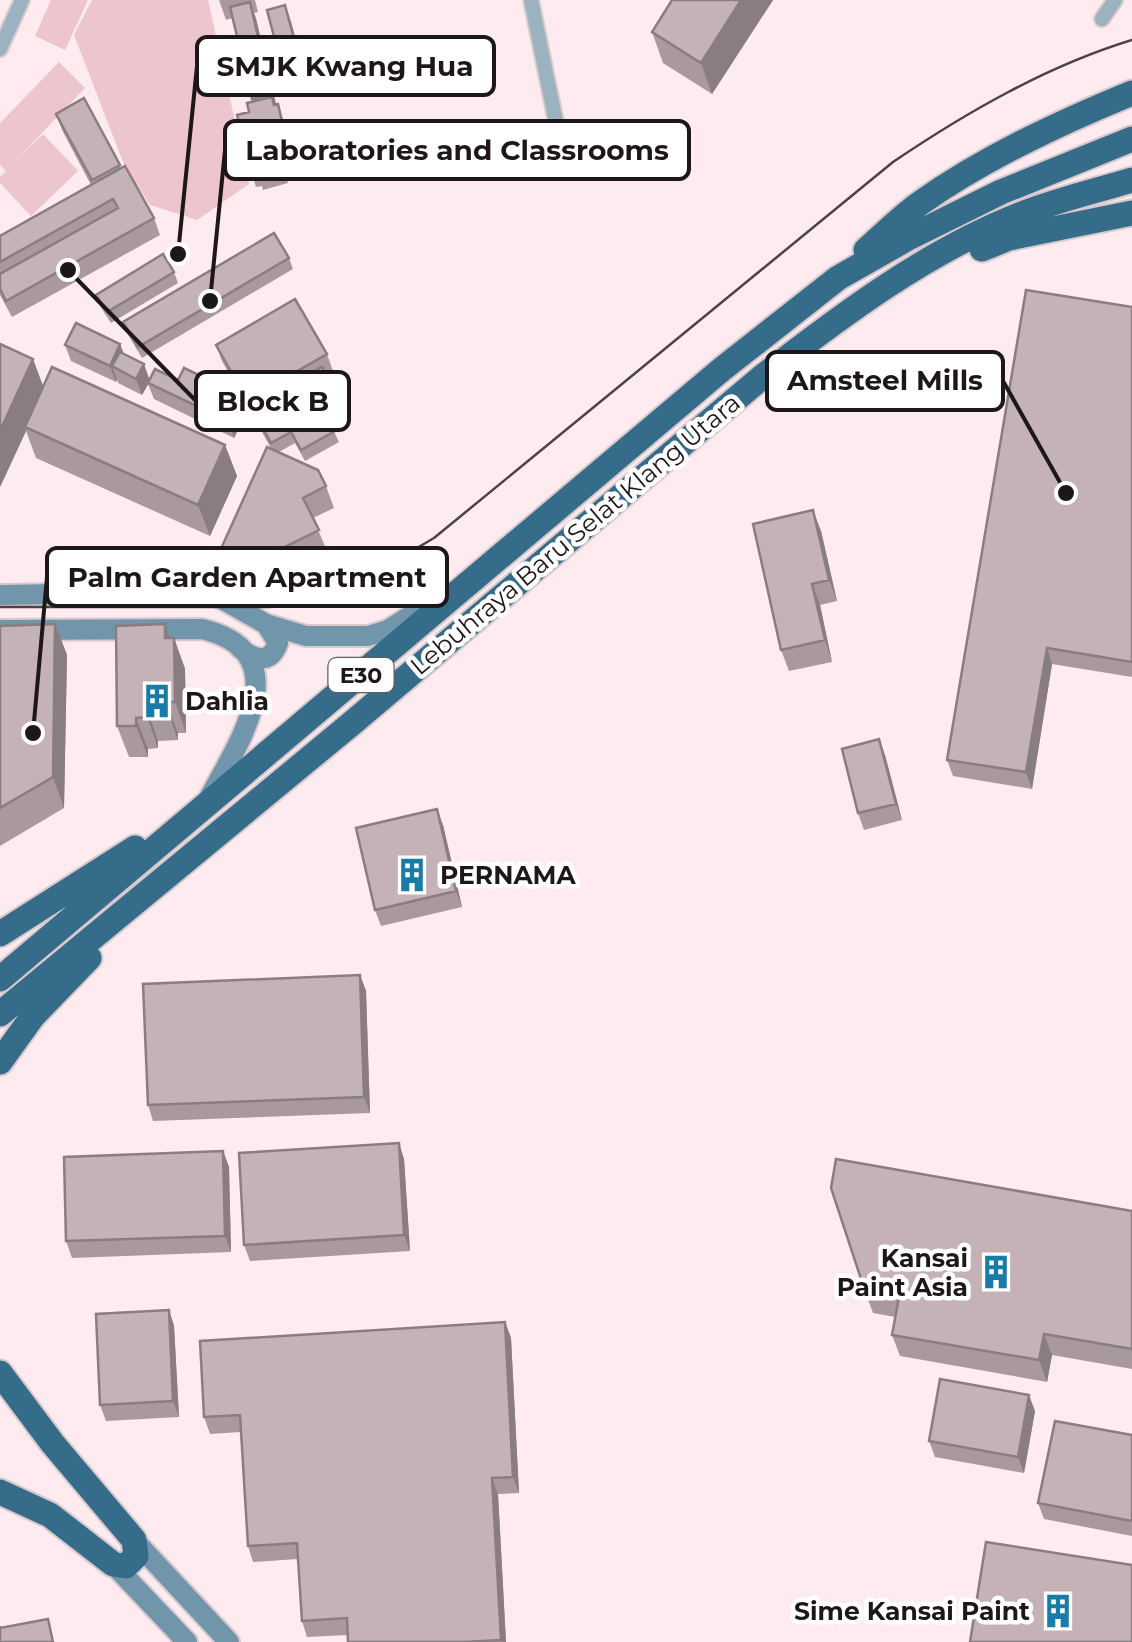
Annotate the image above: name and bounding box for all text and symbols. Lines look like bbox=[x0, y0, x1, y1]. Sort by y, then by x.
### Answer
callout: SMJK Kwang Hua bbox=[197, 37, 494, 95]
text: SMJK Kwang Hua bbox=[216, 49, 474, 83]
callout: Laboratories and Classrooms bbox=[225, 121, 689, 179]
text: Laboratories and Classrooms bbox=[245, 133, 669, 167]
callout: Amsteel Mills bbox=[767, 352, 1003, 410]
text: Amsteel Mills bbox=[786, 363, 983, 397]
callout: Block B bbox=[196, 372, 349, 430]
text: Block B bbox=[217, 384, 329, 418]
street label: Lebuhraya Baru Selat Klang Utara bbox=[404, 387, 746, 681]
callout: Palm Garden Apartment bbox=[47, 548, 447, 606]
text: Palm Garden Apartment bbox=[67, 560, 427, 594]
road number: E30 bbox=[328, 658, 394, 692]
building icon: Dahlia bbox=[138, 682, 176, 720]
place label: Dahlia bbox=[185, 686, 269, 716]
building icon: PERNAMA bbox=[393, 856, 431, 894]
place label: PERNAMA bbox=[440, 860, 576, 890]
place label: Kansai Paint Asia bbox=[837, 1243, 968, 1302]
building icon: Kansai Paint Asia bbox=[977, 1253, 1015, 1291]
building icon: Sime Kansai Paint bbox=[1039, 1592, 1077, 1630]
place label: Sime Kansai Paint bbox=[794, 1596, 1030, 1626]

